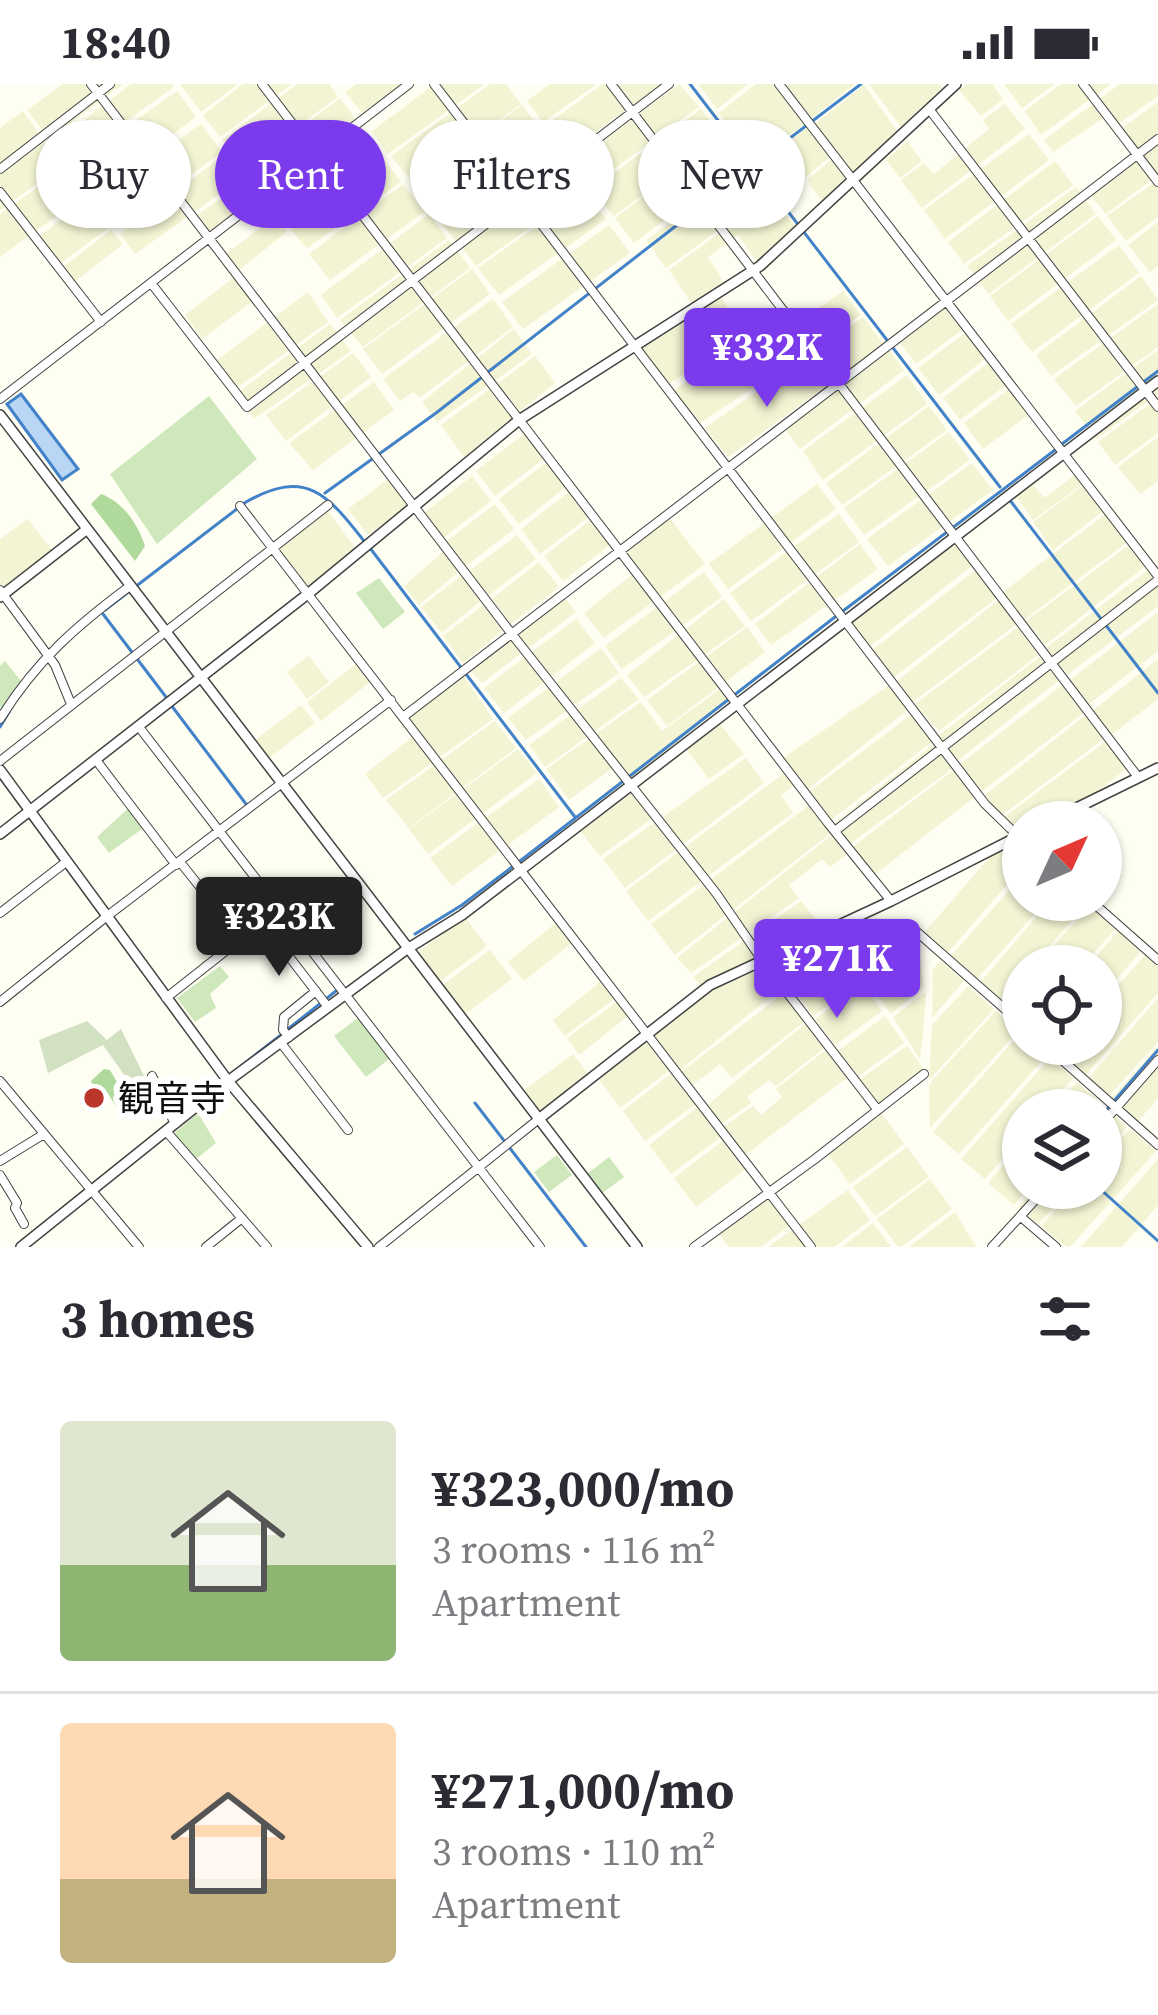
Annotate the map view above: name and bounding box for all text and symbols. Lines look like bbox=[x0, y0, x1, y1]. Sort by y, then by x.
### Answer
text: 18:40 bbox=[60, 11, 171, 73]
chip: Buy bbox=[36, 120, 191, 228]
chip: Rent bbox=[215, 120, 386, 228]
chip: Filters bbox=[410, 120, 614, 228]
chip: New bbox=[638, 120, 805, 228]
pin: ¥332K bbox=[683, 308, 851, 410]
text: ¥332K bbox=[711, 320, 823, 373]
north arrow bbox=[1002, 801, 1122, 921]
map controls bbox=[1002, 801, 1122, 1209]
pin: ¥323K bbox=[195, 877, 363, 979]
text: ¥323K bbox=[223, 889, 335, 942]
pin: ¥271K bbox=[753, 919, 921, 1021]
text: ¥271K bbox=[781, 931, 893, 984]
button: locate bbox=[1002, 945, 1122, 1065]
place label: 観音寺 bbox=[118, 1074, 226, 1123]
marker: 観音寺 bbox=[81, 1085, 107, 1111]
button: layers bbox=[1002, 1089, 1122, 1209]
text: 3 homes bbox=[60, 1284, 255, 1354]
icon: filters bbox=[1032, 1286, 1098, 1352]
text: ¥323,000/mo bbox=[432, 1453, 734, 1523]
icon: home bbox=[156, 1469, 300, 1613]
text: 3 rooms · 116 m² bbox=[432, 1523, 716, 1576]
text: Apartment bbox=[432, 1576, 620, 1629]
text: ¥271,000/mo bbox=[432, 1755, 734, 1825]
icon: home bbox=[156, 1771, 300, 1915]
text: 3 rooms · 110 m² bbox=[432, 1825, 716, 1878]
text: Apartment bbox=[432, 1878, 620, 1931]

